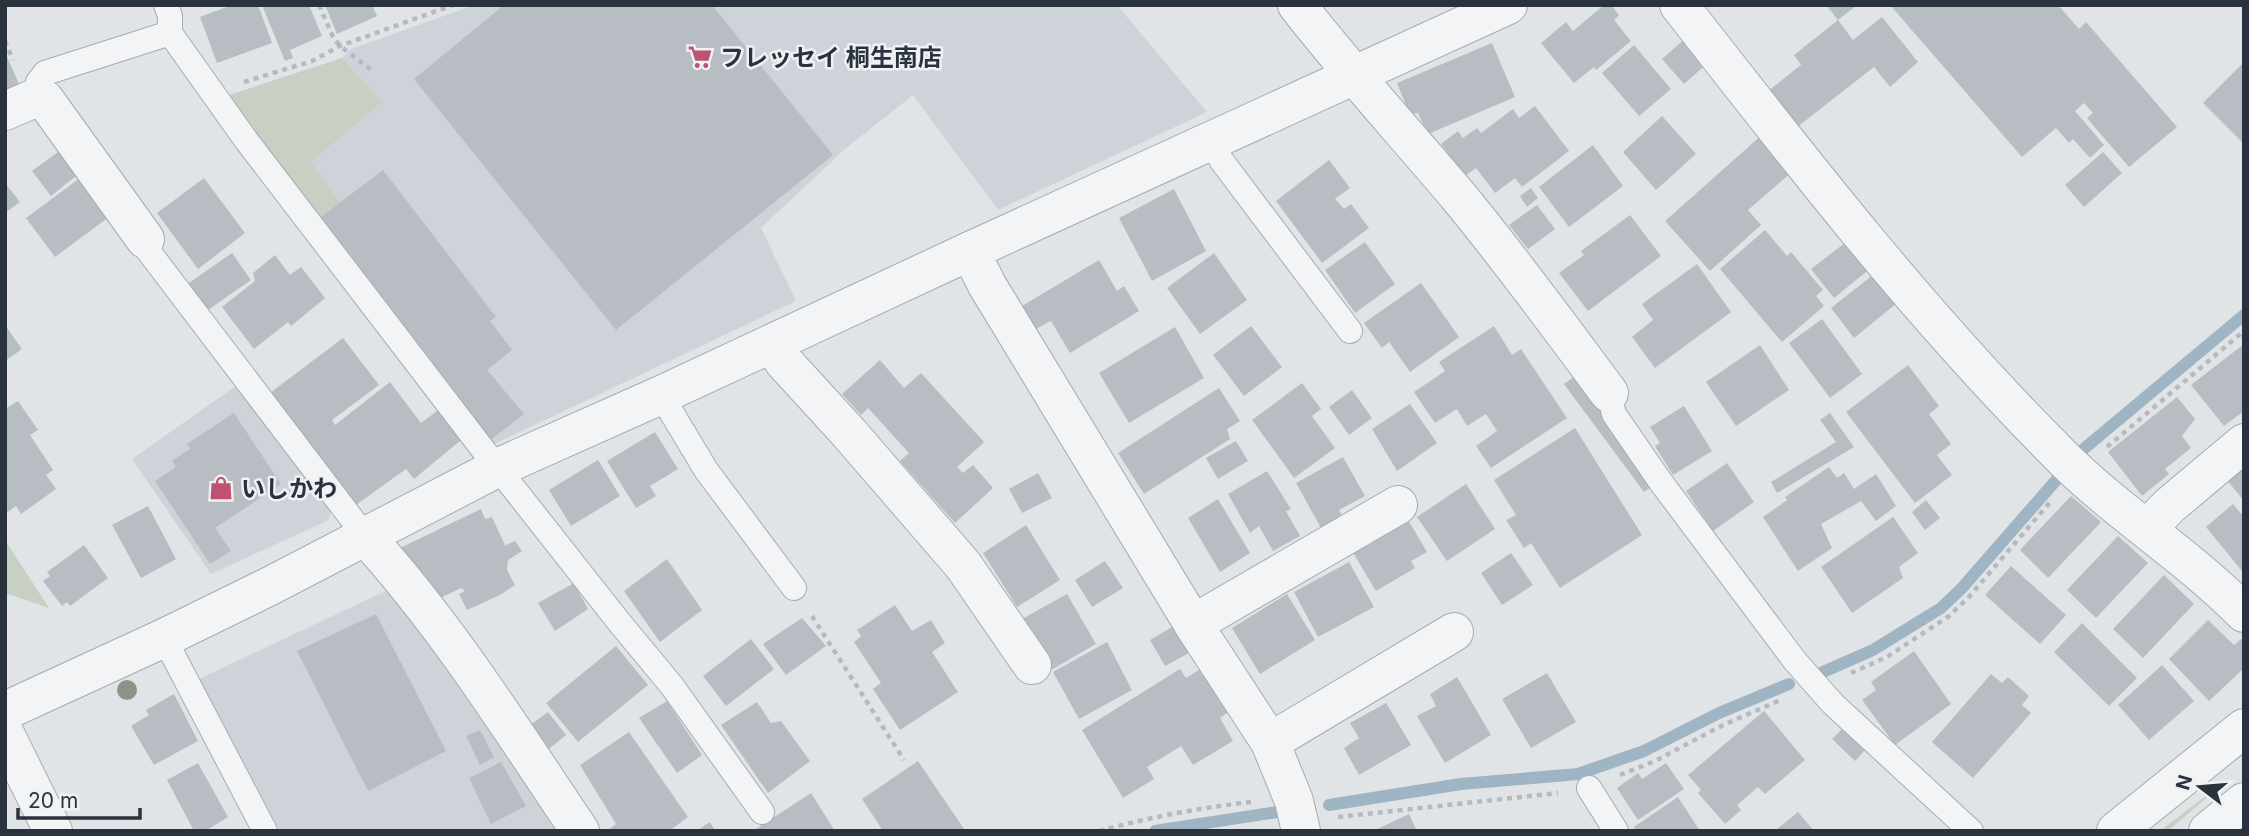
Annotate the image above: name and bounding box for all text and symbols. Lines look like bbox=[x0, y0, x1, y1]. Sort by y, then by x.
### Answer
supermarket icon: フレッセイ 桐生南店 bbox=[686, 43, 714, 71]
place label: フレッセイ 桐生南店 bbox=[720, 43, 942, 72]
shop icon: いしかわ bbox=[207, 474, 235, 502]
place label: いしかわ bbox=[241, 474, 337, 503]
north arrow bbox=[2165, 752, 2235, 822]
text: N bbox=[2171, 772, 2197, 793]
scale bar bbox=[18, 776, 140, 820]
text: 20 m bbox=[28, 788, 78, 813]

